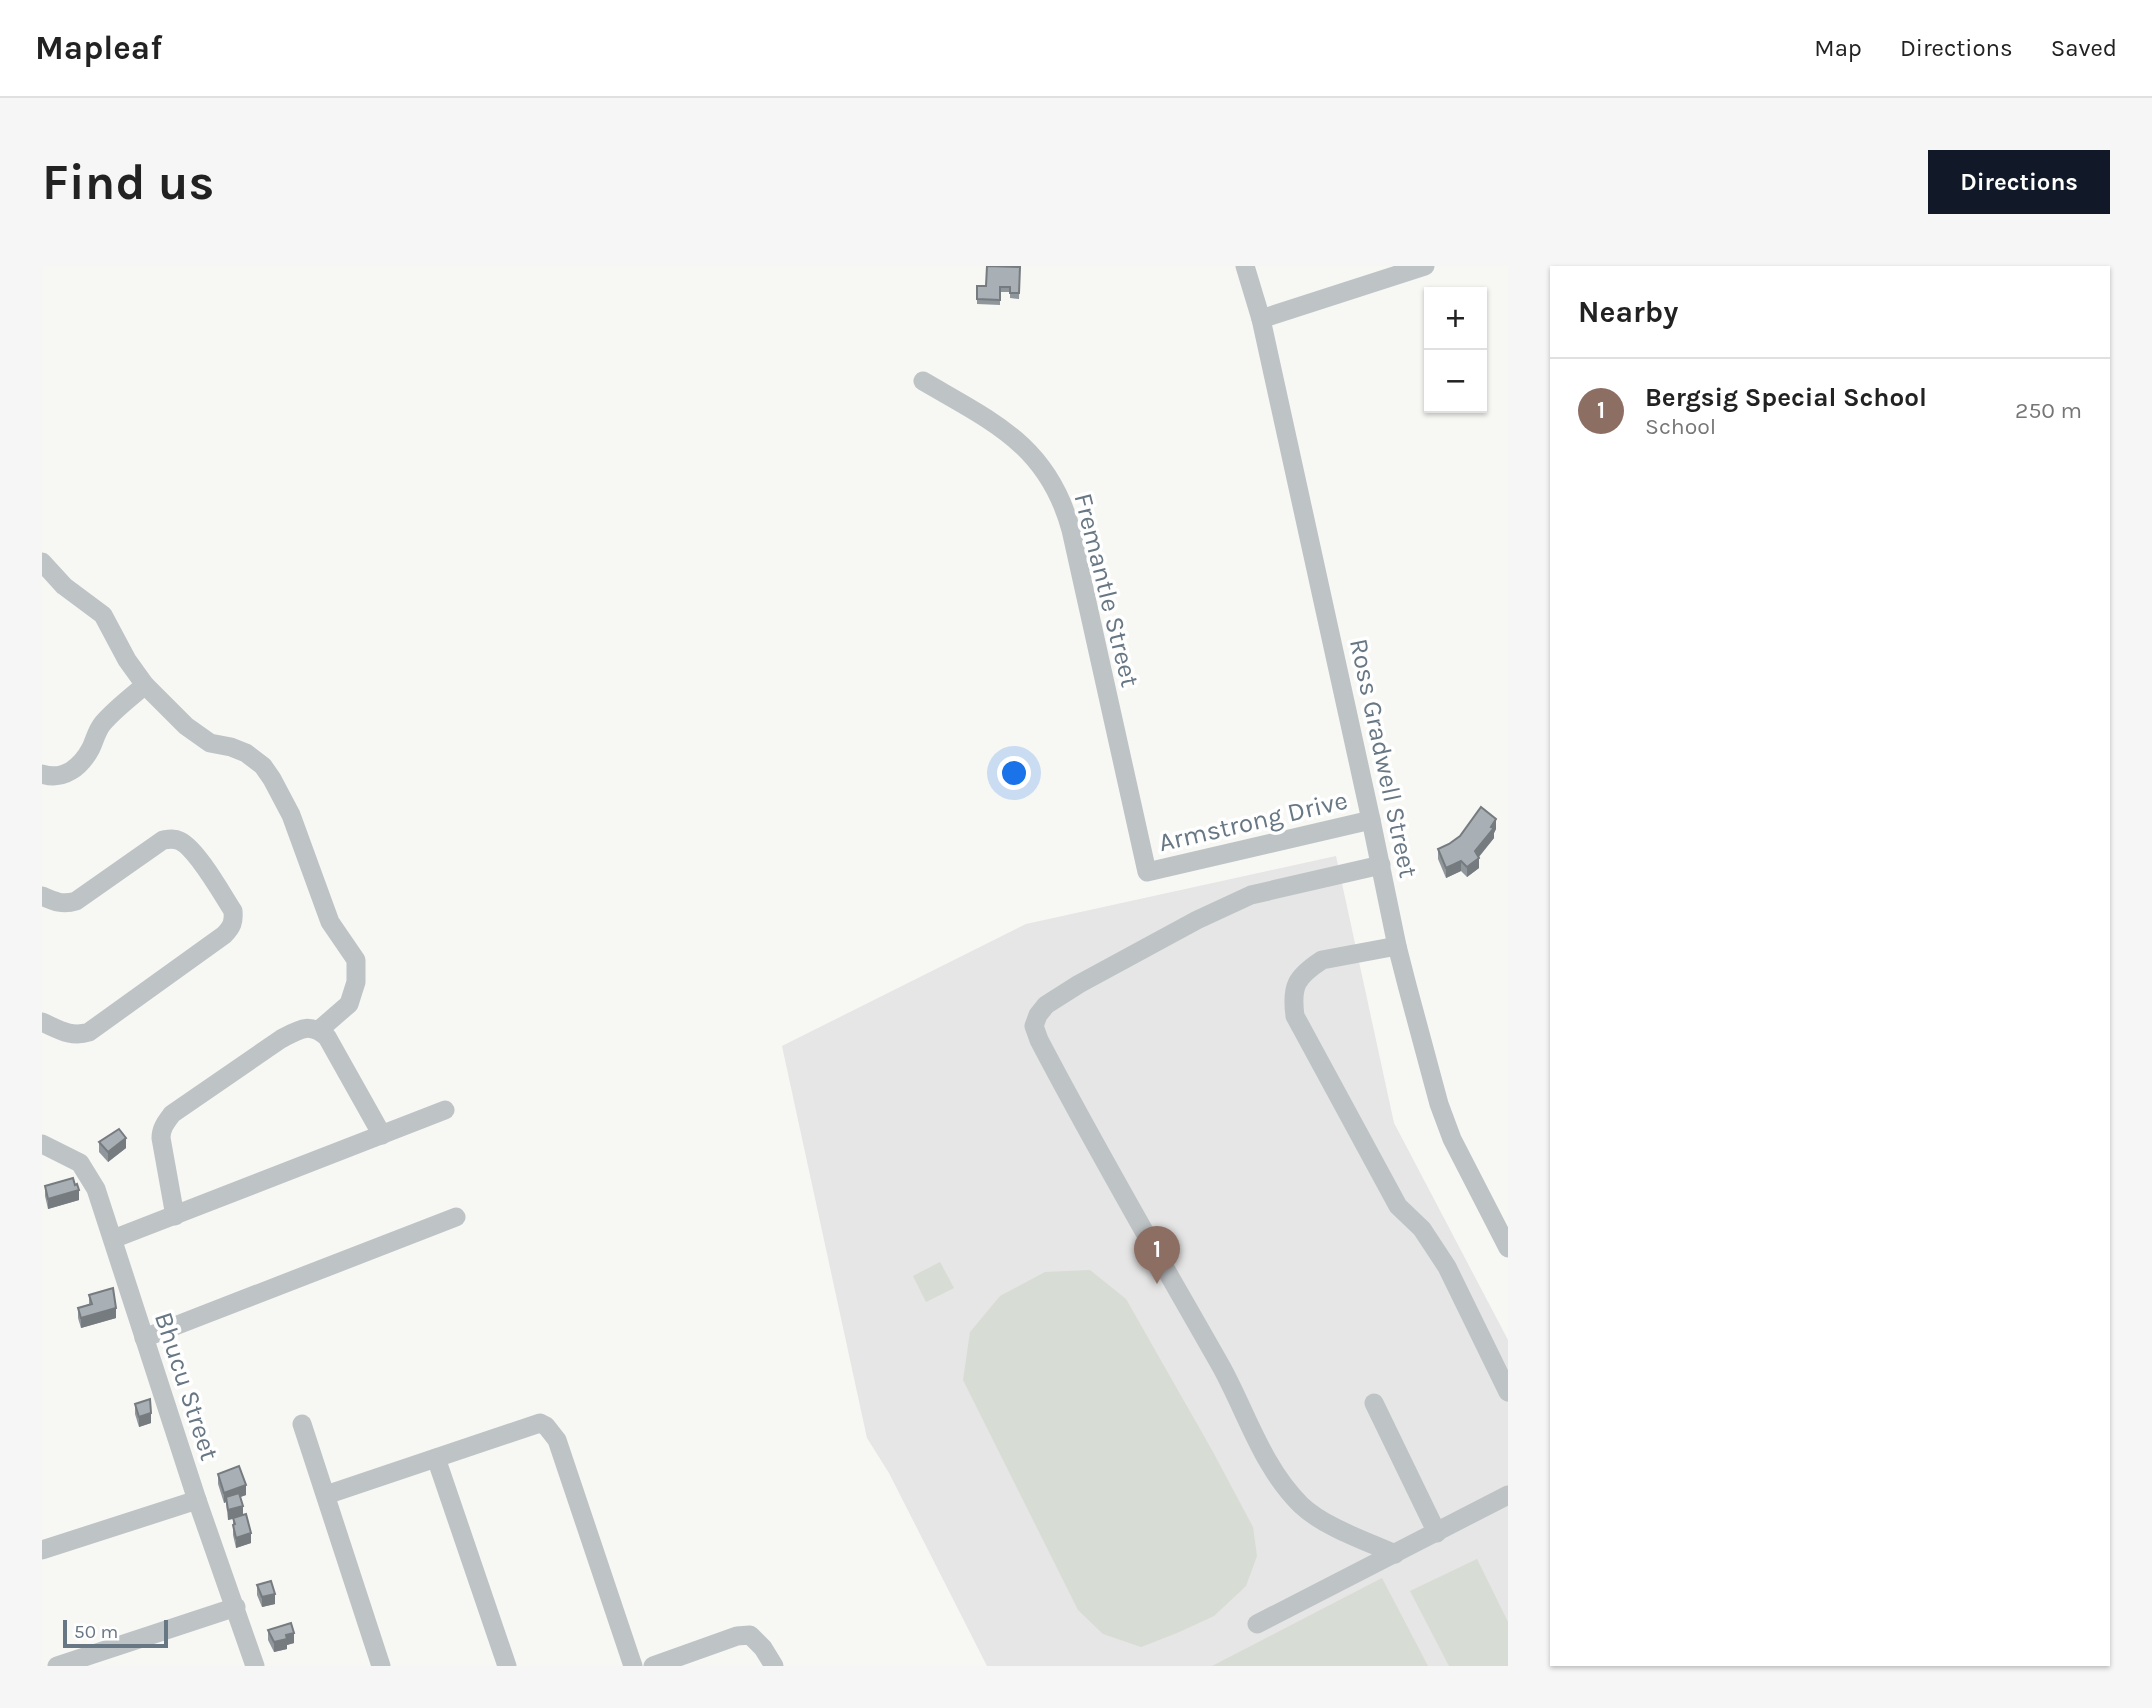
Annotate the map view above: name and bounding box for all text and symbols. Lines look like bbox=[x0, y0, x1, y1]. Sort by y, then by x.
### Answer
text: Mapleaf bbox=[35, 29, 162, 67]
text: Map bbox=[1814, 34, 1862, 62]
text: Directions bbox=[1900, 34, 2013, 62]
text: Saved bbox=[2051, 34, 2117, 62]
button: Directions bbox=[1928, 150, 2110, 214]
text: Find us bbox=[42, 154, 214, 211]
map controls bbox=[1424, 287, 1487, 413]
button: + bbox=[1424, 287, 1487, 350]
text: Nearby bbox=[1578, 294, 1678, 330]
button: − bbox=[1424, 350, 1487, 413]
text: Bergsig Special School bbox=[1645, 382, 1927, 413]
text: 1 bbox=[1597, 397, 1605, 424]
text: 250 m bbox=[2015, 397, 2082, 424]
text: School bbox=[1645, 413, 1716, 440]
street label: Fremantle Street bbox=[1067, 490, 1146, 690]
street label: Ross Gradwell Street bbox=[1343, 636, 1424, 881]
your location bbox=[997, 756, 1031, 790]
street label: Armstrong Drive bbox=[1156, 785, 1351, 858]
pin: 1 bbox=[1134, 1226, 1180, 1284]
street label: Bhucu Street bbox=[148, 1308, 225, 1465]
scale bar bbox=[63, 1617, 168, 1649]
text: 50 m bbox=[74, 1621, 118, 1643]

